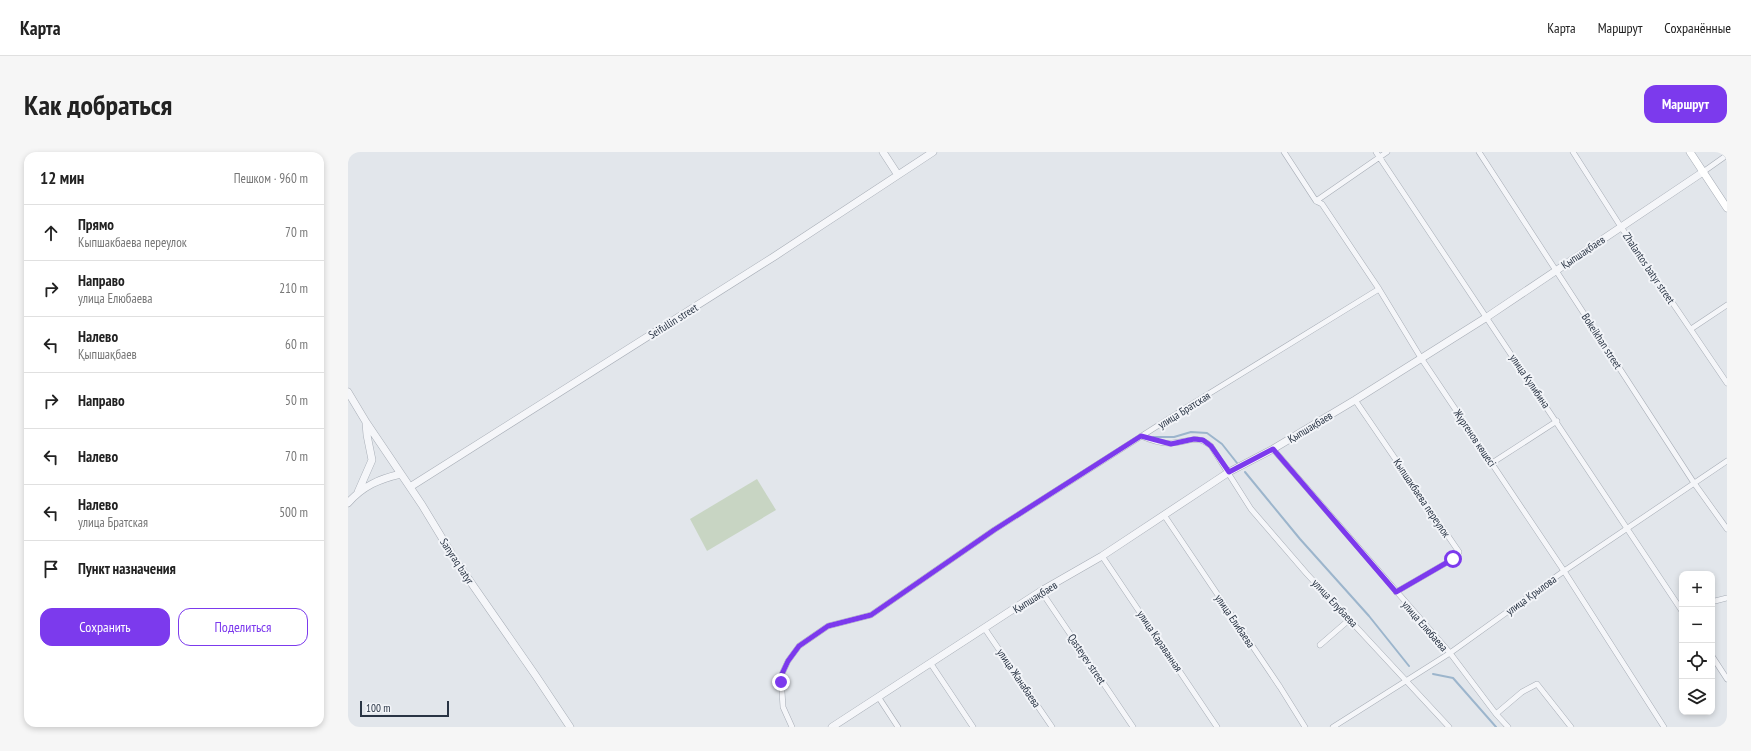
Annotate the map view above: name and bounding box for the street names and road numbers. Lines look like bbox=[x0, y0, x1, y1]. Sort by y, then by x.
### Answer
street label: Zhalantos batyr street bbox=[1620, 230, 1678, 306]
street label: Қыпшақбаев bbox=[1558, 232, 1608, 272]
street label: Seifullin street bbox=[646, 300, 700, 342]
street label: Bokeikhan street bbox=[1579, 311, 1625, 371]
street label: улица Кулибина bbox=[1507, 351, 1553, 411]
street label: улица Братская bbox=[1155, 388, 1213, 432]
street label: Жүргенов көшесі bbox=[1450, 406, 1499, 469]
street label: Қыпшақбаев bbox=[1285, 408, 1335, 446]
street label: Кыпшакбаева переулок bbox=[1390, 456, 1454, 541]
street label: Sanyraq batyr bbox=[437, 535, 477, 587]
street label: улица Крылова bbox=[1503, 572, 1559, 618]
street label: улица Елубаева bbox=[1309, 576, 1361, 630]
street label: Қыпшақбаев bbox=[1010, 578, 1060, 616]
street label: улица Елибаева bbox=[1212, 592, 1258, 650]
street label: улица Елюбаева bbox=[1399, 598, 1451, 654]
street label: улица Караванная bbox=[1134, 608, 1186, 674]
street label: Qasteyev street bbox=[1065, 631, 1109, 687]
street label: улица Жанабаева bbox=[994, 646, 1044, 710]

